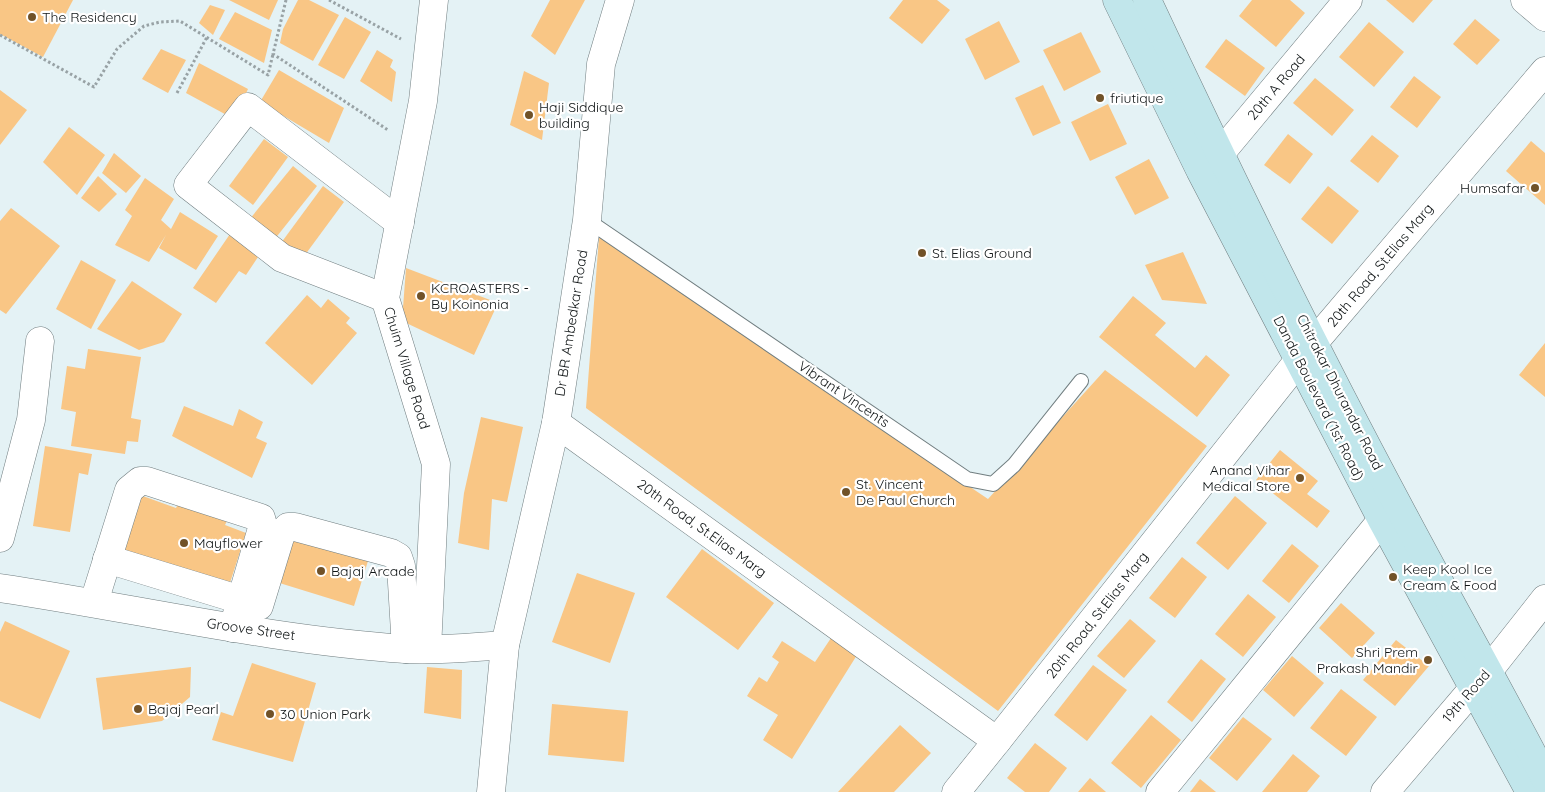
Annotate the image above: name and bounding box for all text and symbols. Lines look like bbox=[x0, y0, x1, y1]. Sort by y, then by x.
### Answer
place label: The Residency bbox=[42, 8, 137, 26]
marker: The Residency bbox=[26, 11, 38, 23]
street label: 20th A Road bbox=[1243, 50, 1309, 124]
place label: friutique bbox=[1110, 89, 1164, 107]
marker: friutique bbox=[1094, 92, 1106, 104]
place label: Haji Siddique building bbox=[539, 98, 623, 132]
marker: Haji Siddique building bbox=[523, 109, 535, 121]
place label: Humsafar bbox=[1460, 179, 1526, 197]
marker: Humsafar bbox=[1529, 182, 1541, 194]
street label: 20th Road, St.Elias Marg bbox=[1323, 199, 1437, 331]
place label: St. Elias Ground bbox=[932, 244, 1032, 262]
marker: St. Elias Ground bbox=[916, 247, 928, 259]
street label: Dr BR Ambedkar Road bbox=[551, 248, 591, 398]
place label: KCROASTERS - By Koinonia bbox=[431, 279, 529, 313]
marker: KCROASTERS - By Koinonia bbox=[415, 290, 427, 302]
street label: Chuim Village Road bbox=[380, 305, 434, 431]
street label: Chitrakar Dhurandar Road bbox=[1293, 311, 1387, 473]
street label: Danda Boulevard (1st Road) bbox=[1270, 313, 1368, 483]
street label: Vibrant Vincents bbox=[795, 357, 893, 431]
place label: Anand Vihar Medical Store bbox=[1202, 461, 1291, 495]
marker: Anand Vihar Medical Store bbox=[1294, 472, 1306, 484]
street label: 20th Road, St.Elias Marg bbox=[634, 475, 770, 581]
place label: St. Vincent De Paul Church bbox=[856, 475, 955, 509]
marker: St. Vincent De Paul Church bbox=[840, 486, 852, 498]
place label: Mayflower bbox=[194, 534, 263, 552]
marker: Mayflower bbox=[178, 537, 190, 549]
street label: 20th Road, St.Elias Marg bbox=[1042, 548, 1152, 682]
place label: Keep Kool Ice Cream & Food bbox=[1403, 560, 1497, 594]
place label: Bajaj Arcade bbox=[331, 562, 415, 580]
marker: Bajaj Arcade bbox=[315, 565, 327, 577]
marker: Keep Kool Ice Cream & Food bbox=[1387, 571, 1399, 583]
street label: Groove Street bbox=[206, 614, 297, 644]
place label: Shri Prem Prakash Mandir bbox=[1317, 643, 1419, 677]
marker: Shri Prem Prakash Mandir bbox=[1422, 654, 1434, 666]
street label: 19th Road bbox=[1438, 666, 1494, 726]
place label: Bajaj Pearl bbox=[148, 700, 219, 718]
marker: Bajaj Pearl bbox=[132, 703, 144, 715]
place label: 30 Union Park bbox=[280, 705, 371, 723]
marker: 30 Union Park bbox=[264, 708, 276, 720]

